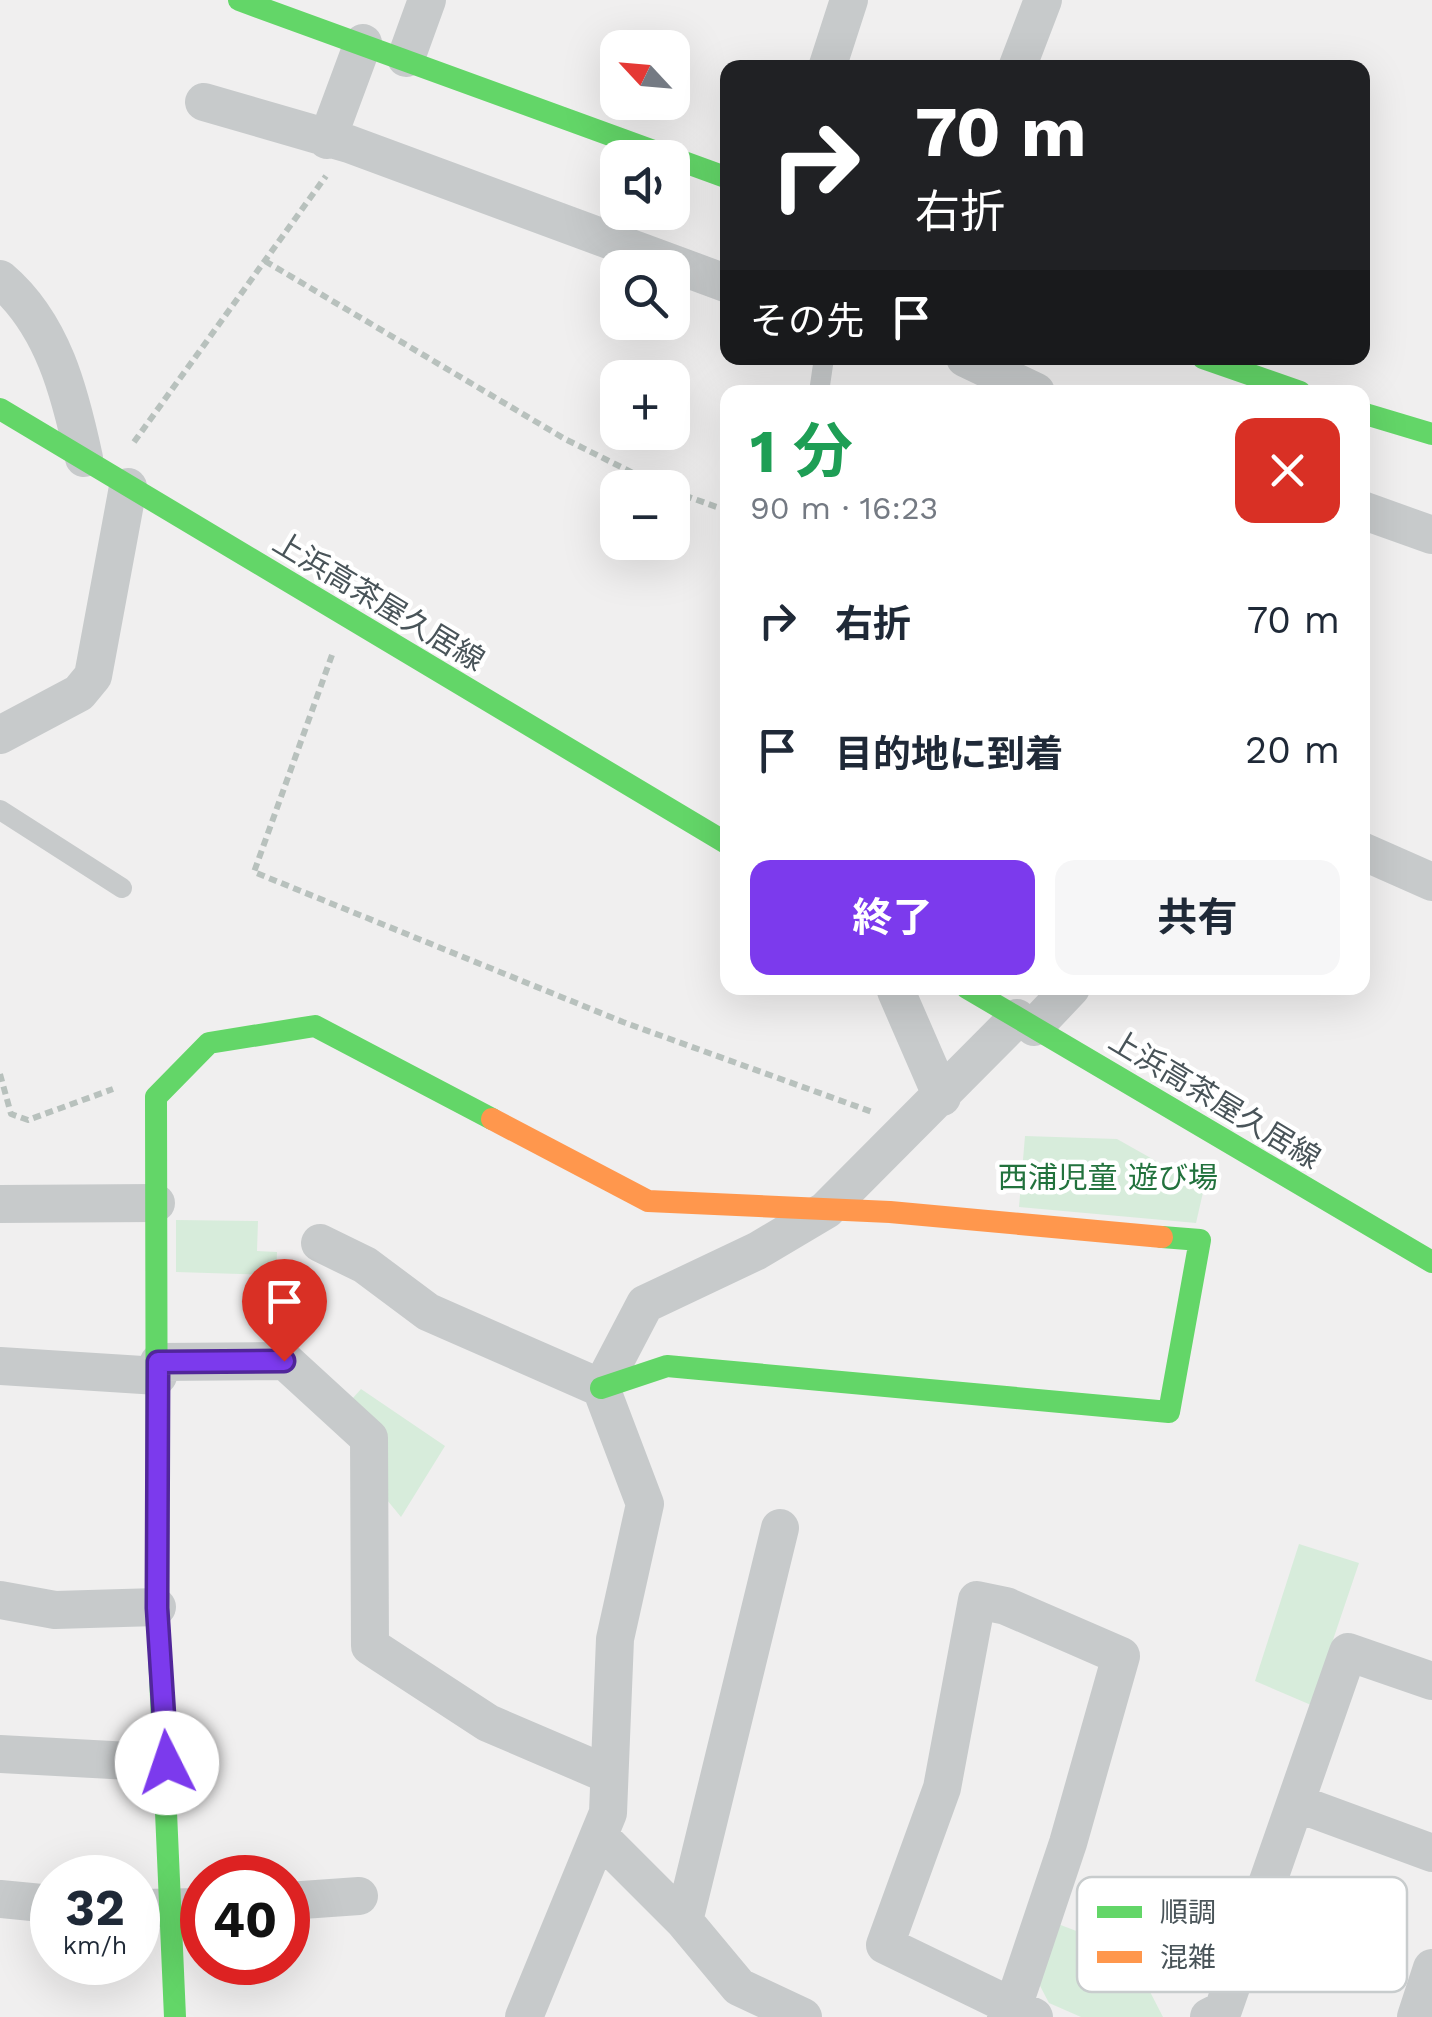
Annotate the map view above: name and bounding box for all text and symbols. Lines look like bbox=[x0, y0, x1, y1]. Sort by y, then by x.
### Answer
north arrow bbox=[600, 30, 690, 120]
map controls bbox=[600, 30, 690, 560]
text: 70 m bbox=[915, 91, 1087, 173]
icon: right bbox=[750, 100, 880, 230]
button: sound bbox=[600, 140, 690, 230]
text: 右折 bbox=[915, 185, 1005, 238]
button: search bbox=[600, 250, 690, 340]
icon: arrive bbox=[884, 290, 939, 345]
text: その先 bbox=[750, 299, 864, 343]
button: + bbox=[600, 360, 690, 450]
text: 1 分 bbox=[750, 416, 853, 487]
button: close bbox=[1235, 418, 1340, 523]
button: − bbox=[600, 470, 690, 560]
text: 90 m · 16:23 bbox=[750, 489, 938, 527]
street label: 上浜高茶屋久居線 bbox=[267, 524, 491, 678]
icon: right bbox=[750, 593, 805, 648]
text: 70 m bbox=[1247, 598, 1340, 642]
text: 右折 bbox=[835, 602, 911, 646]
icon: arrive bbox=[750, 723, 805, 778]
text: 20 m bbox=[1245, 728, 1340, 772]
text: 目的地に到着 bbox=[835, 732, 1063, 776]
button: 終了 bbox=[750, 860, 1035, 975]
button: 共有 bbox=[1055, 860, 1340, 975]
street label: 上浜高茶屋久居線 bbox=[1103, 1022, 1327, 1176]
park label: 西浦児童 遊び場 bbox=[998, 1160, 1218, 1195]
pin bbox=[242, 1259, 327, 1362]
icon: arrive bbox=[257, 1274, 312, 1329]
position arrow bbox=[115, 1711, 219, 1815]
speed limit sign: 40 bbox=[180, 1855, 310, 1985]
legend bbox=[1077, 1877, 1407, 1992]
text: 32 bbox=[65, 1878, 125, 1937]
text: 順調 bbox=[1160, 1896, 1216, 1929]
text: km/h bbox=[63, 1931, 127, 1960]
text: 混雑 bbox=[1160, 1941, 1216, 1974]

